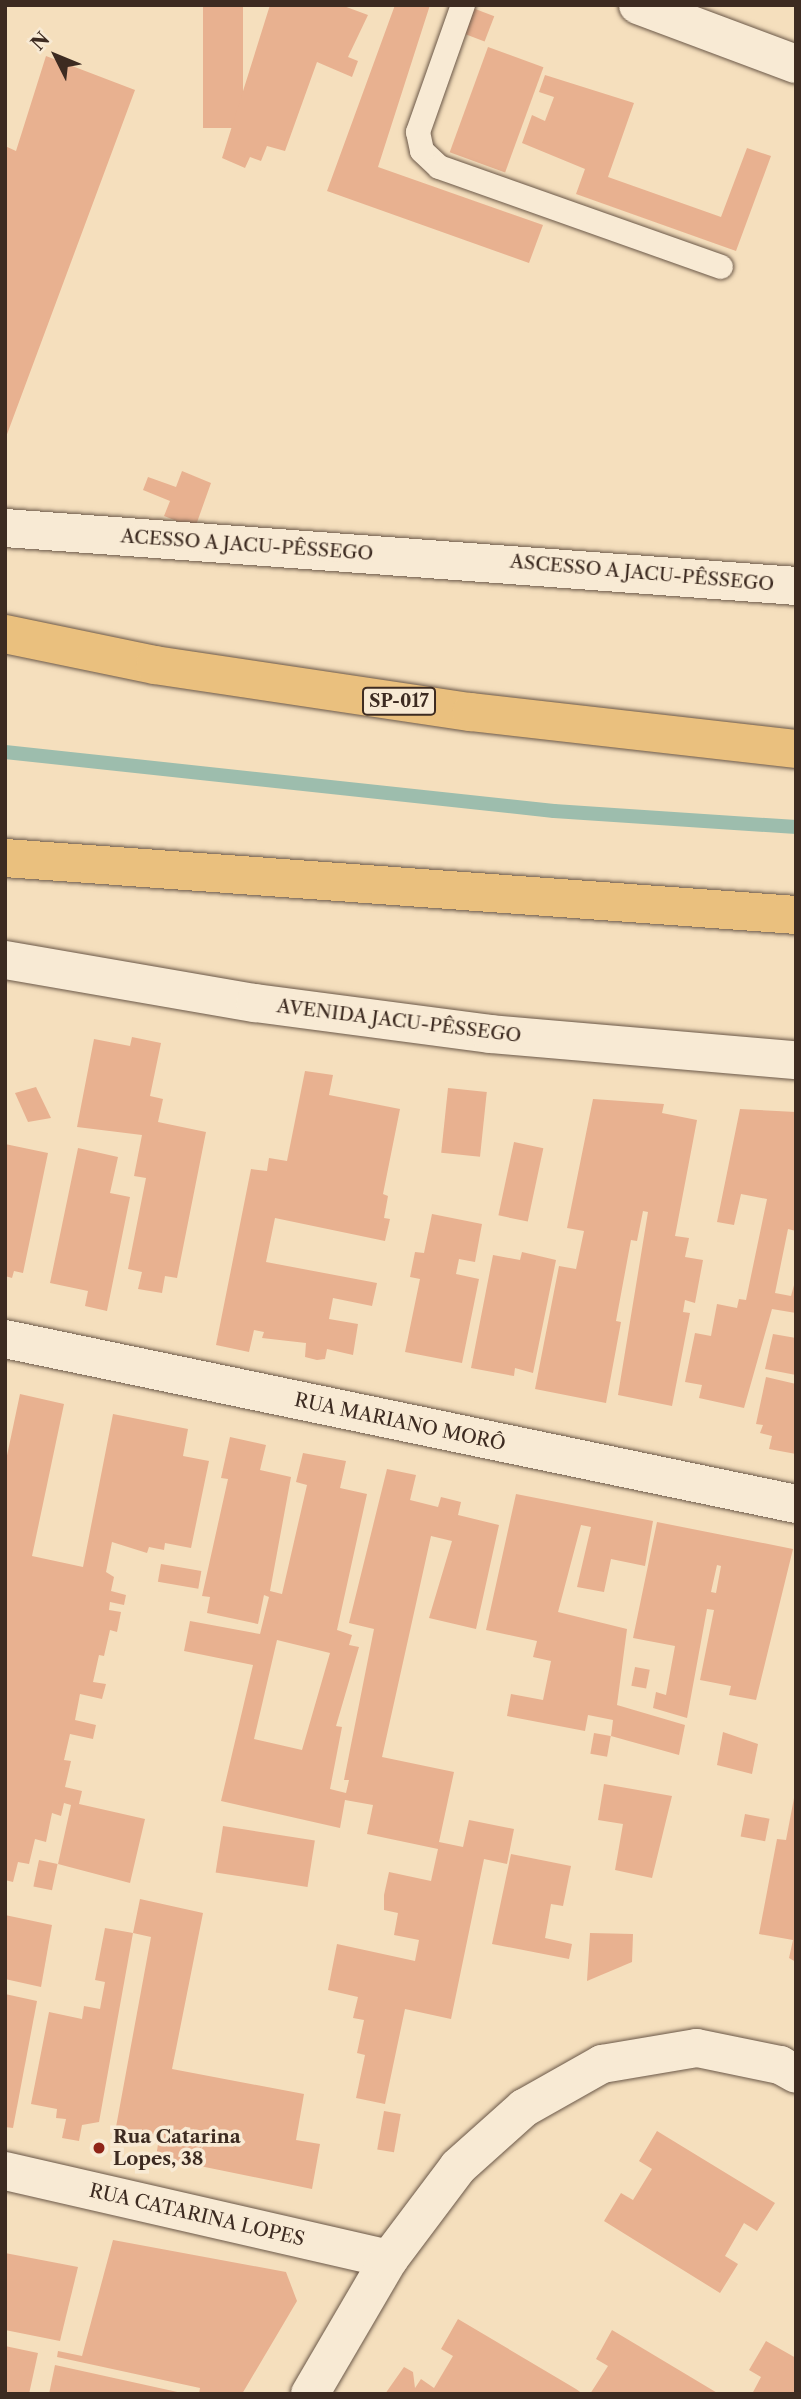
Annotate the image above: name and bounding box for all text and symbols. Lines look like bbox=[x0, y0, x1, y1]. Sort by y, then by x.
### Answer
north arrow bbox=[21, 21, 91, 91]
text: N bbox=[26, 27, 54, 55]
street label: ACESSO A JACU-PÊSSEGO bbox=[119, 525, 375, 565]
street label: ASCESSO A JACU-PÊSSEGO bbox=[508, 550, 776, 596]
road number: SP-017 bbox=[360, 686, 438, 716]
street label: AVENIDA JACU-PÊSSEGO bbox=[275, 995, 523, 1047]
street label: RUA MARIANO MORÔ bbox=[292, 1388, 508, 1456]
place label: Rua Catarina Lopes, 38 bbox=[113, 2126, 241, 2170]
marker: Rua Catarina Lopes, 38 bbox=[91, 2140, 107, 2156]
street label: RUA CATARINA LOPES bbox=[86, 2179, 308, 2251]

